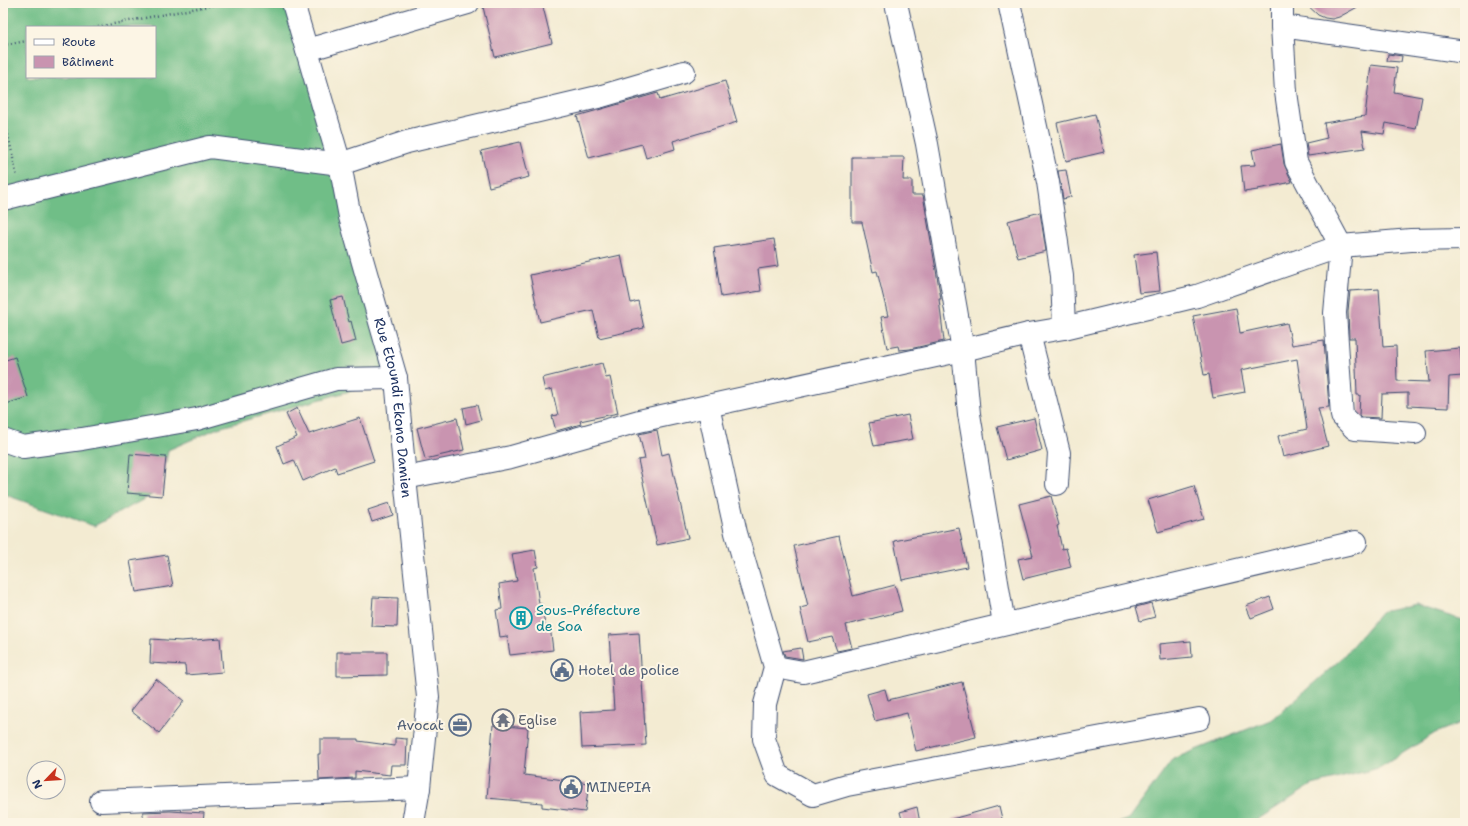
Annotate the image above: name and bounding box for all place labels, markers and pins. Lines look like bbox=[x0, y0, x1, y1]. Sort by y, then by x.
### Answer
place label: Sous-Préfecture de Soa bbox=[536, 601, 640, 635]
building icon: Sous-Préfecture de Soa bbox=[508, 605, 534, 631]
public building icon: Hotel de police bbox=[549, 657, 575, 683]
place label: Hotel de police bbox=[578, 661, 679, 679]
temple icon: Eglise bbox=[490, 707, 516, 733]
place label: Eglise bbox=[518, 711, 557, 729]
office icon: Avocat bbox=[447, 712, 473, 738]
place label: Avocat bbox=[397, 716, 444, 734]
public building icon: MINEPIA bbox=[558, 774, 584, 800]
place label: MINEPIA bbox=[586, 778, 651, 796]

